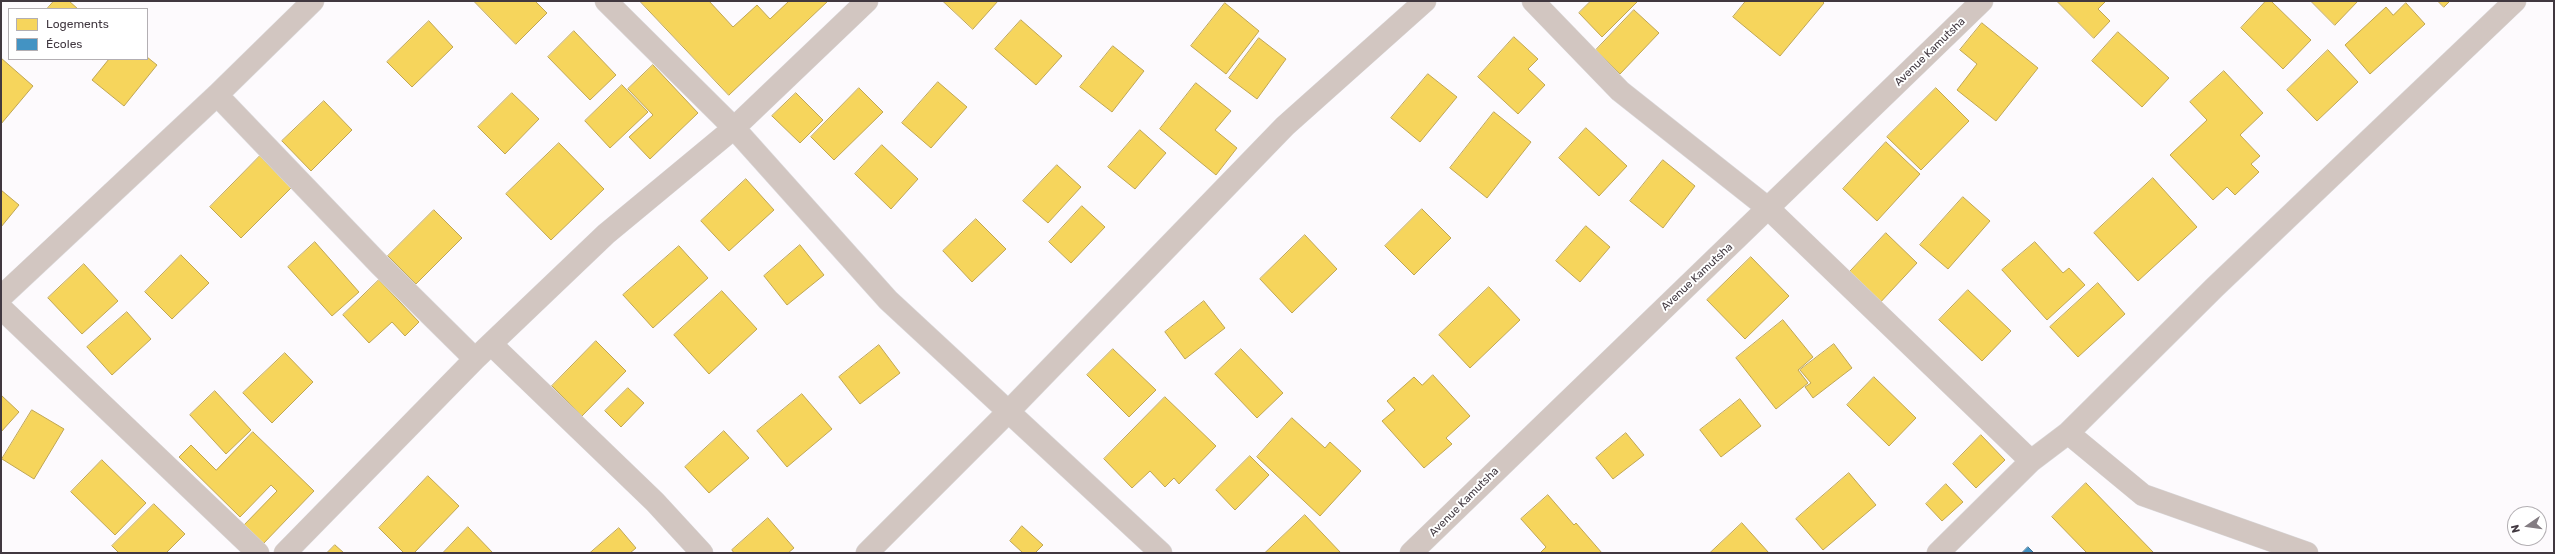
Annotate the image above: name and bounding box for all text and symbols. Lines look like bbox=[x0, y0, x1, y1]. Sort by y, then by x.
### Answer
legend bbox=[8, 8, 148, 60]
street label: Avenue Kamutsha bbox=[1892, 15, 1968, 89]
text: Logements bbox=[46, 17, 109, 31]
text: Écoles bbox=[46, 37, 82, 51]
street label: Avenue Kamutsha bbox=[1659, 240, 1735, 314]
street label: Avenue Kamutsha bbox=[1426, 464, 1502, 540]
north arrow bbox=[2507, 506, 2547, 546]
text: N bbox=[2509, 523, 2523, 534]

